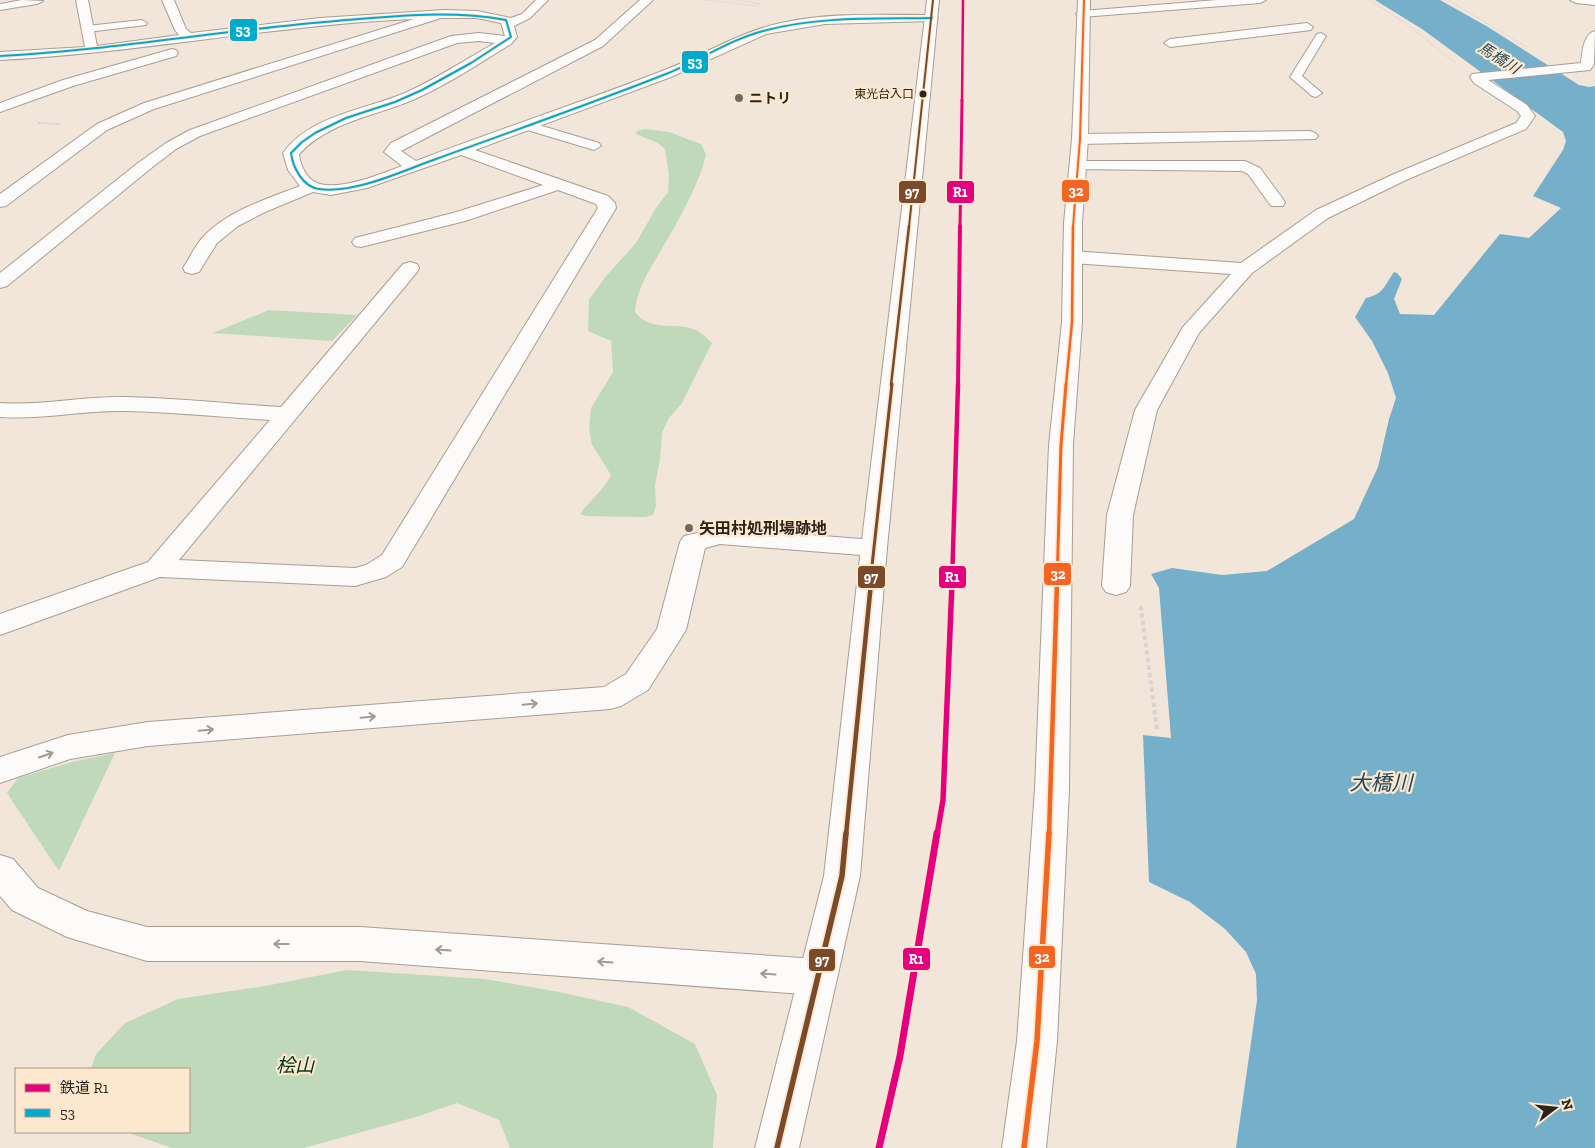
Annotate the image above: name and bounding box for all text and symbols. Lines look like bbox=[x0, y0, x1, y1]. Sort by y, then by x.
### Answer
line badge: 53 bbox=[229, 18, 258, 42]
text: 53 bbox=[236, 22, 251, 39]
water label: 馬橋川 bbox=[1475, 38, 1525, 79]
line badge: 53 bbox=[681, 50, 709, 74]
text: 53 bbox=[688, 54, 703, 71]
place label: 東光台入口 bbox=[854, 87, 914, 101]
marker: 東光台入口 bbox=[918, 89, 928, 99]
place label: ニトリ bbox=[749, 90, 791, 107]
marker: ニトリ bbox=[733, 92, 745, 104]
line badge: 32 bbox=[1061, 179, 1090, 203]
line badge: 97 bbox=[898, 180, 927, 204]
line badge: R1 bbox=[946, 180, 975, 204]
text: 32 bbox=[1069, 183, 1084, 200]
text: 97 bbox=[905, 184, 919, 201]
text: R1 bbox=[953, 184, 968, 201]
place label: 矢田村処刑場跡地 bbox=[699, 519, 827, 538]
marker: 矢田村処刑場跡地 bbox=[683, 522, 695, 534]
line badge: 32 bbox=[1043, 562, 1072, 586]
line badge: 97 bbox=[857, 565, 886, 589]
line badge: R1 bbox=[938, 565, 967, 589]
text: 32 bbox=[1051, 566, 1066, 583]
text: 97 bbox=[864, 569, 878, 586]
text: R1 bbox=[945, 569, 960, 586]
one-way arrow bbox=[522, 699, 538, 709]
one-way arrow bbox=[360, 712, 376, 722]
one-way arrow bbox=[198, 725, 214, 734]
one-way arrow bbox=[38, 749, 54, 759]
water label: 大橋川 bbox=[1350, 770, 1414, 795]
one-way arrow bbox=[273, 939, 290, 949]
line badge: 32 bbox=[1028, 945, 1056, 969]
one-way arrow bbox=[436, 946, 452, 955]
line badge: R1 bbox=[902, 947, 931, 971]
line badge: 97 bbox=[808, 948, 836, 972]
text: 32 bbox=[1035, 949, 1050, 966]
text: R1 bbox=[909, 951, 924, 968]
text: 97 bbox=[815, 952, 829, 969]
one-way arrow bbox=[598, 958, 614, 967]
one-way arrow bbox=[760, 969, 776, 978]
park label: 桧山 bbox=[276, 1054, 315, 1077]
legend bbox=[15, 1068, 190, 1133]
text: 鉄道 R1 bbox=[60, 1079, 109, 1097]
north arrow bbox=[1530, 1083, 1580, 1133]
text: N bbox=[1557, 1097, 1577, 1112]
text: 53 bbox=[60, 1104, 75, 1122]

